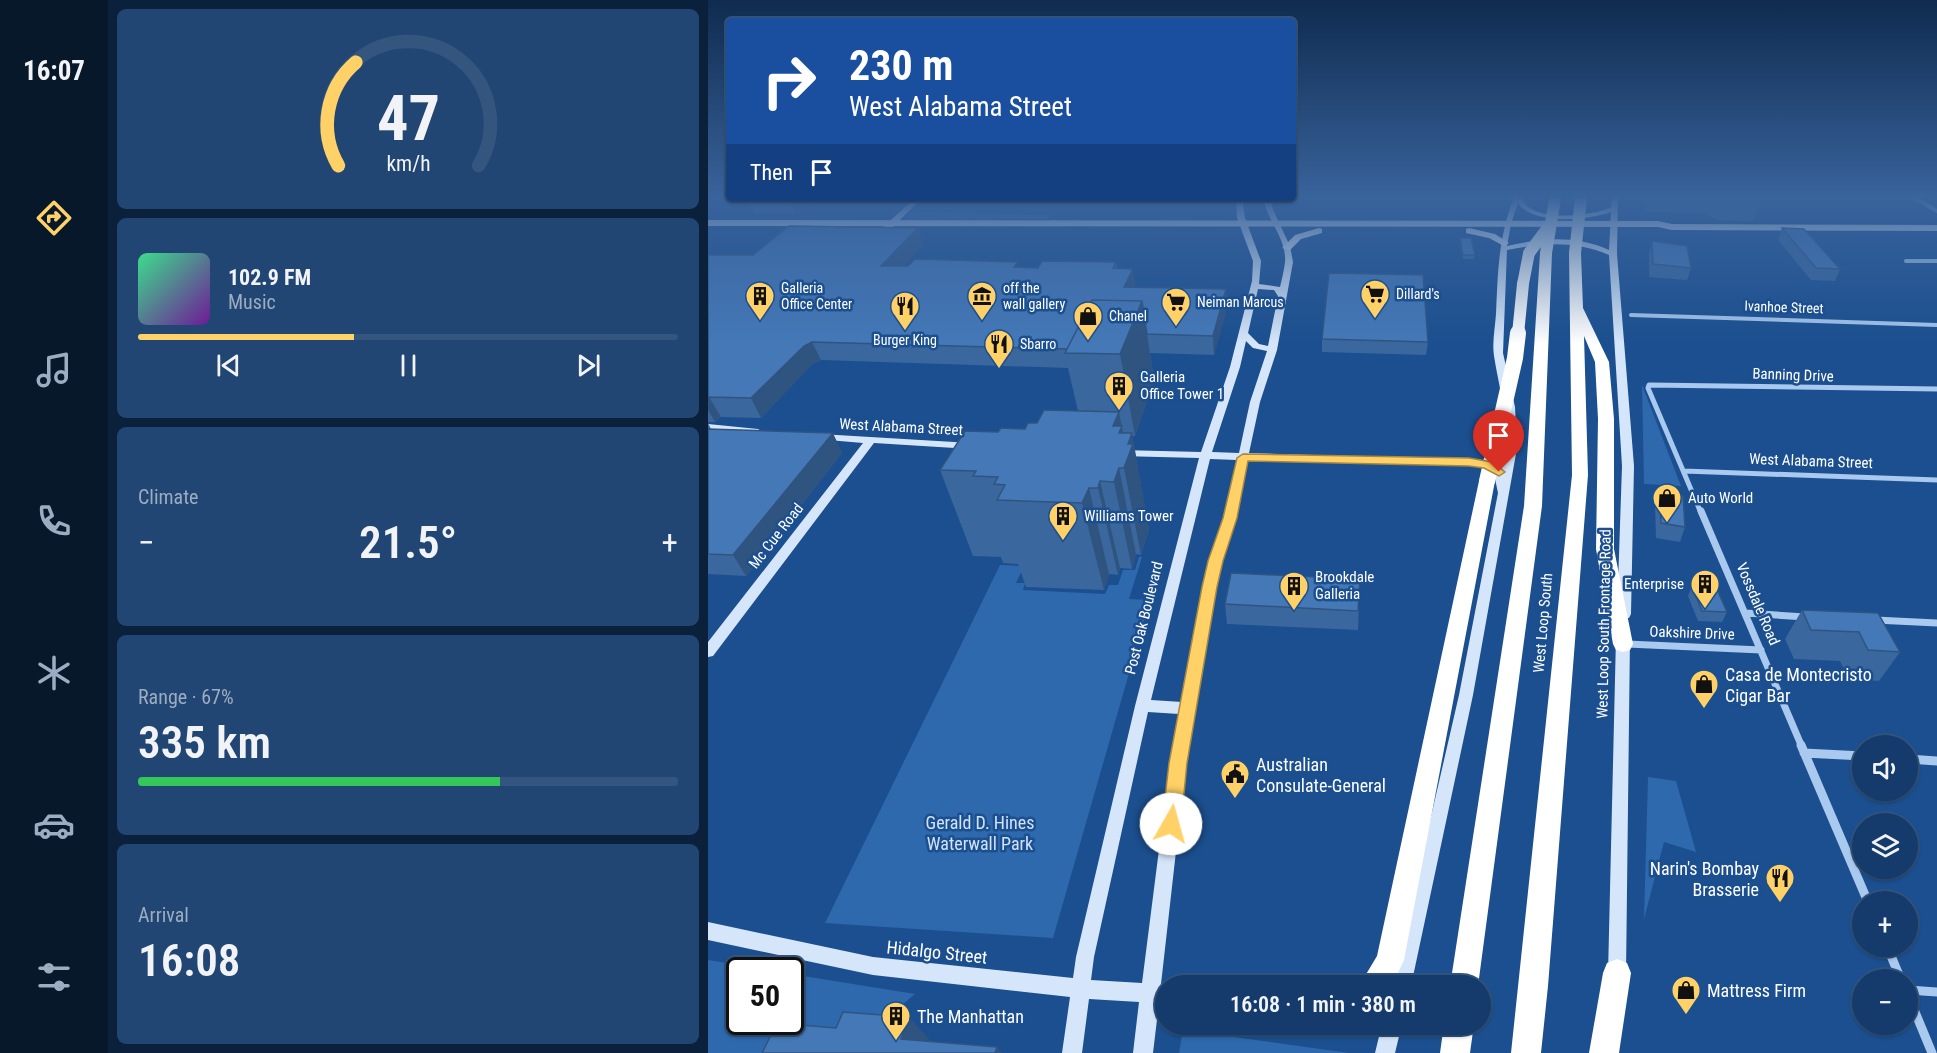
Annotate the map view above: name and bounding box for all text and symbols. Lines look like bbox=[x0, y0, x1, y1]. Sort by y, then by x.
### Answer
text: 230 m bbox=[849, 41, 954, 90]
icon: right bbox=[750, 42, 828, 120]
text: 16:07 bbox=[23, 55, 85, 87]
text: 47 bbox=[376, 82, 440, 155]
text: West Alabama Street bbox=[849, 91, 1072, 123]
text: km/h bbox=[386, 151, 430, 176]
icon: arrive bbox=[805, 156, 838, 189]
text: Then bbox=[750, 160, 793, 185]
icon: directions bbox=[33, 197, 75, 239]
text: 102.9 FM bbox=[228, 265, 311, 290]
supermarket icon: Dillard's bbox=[1359, 278, 1391, 320]
building icon: Galleria Office Center bbox=[744, 280, 776, 322]
place label: Galleria Office Center bbox=[781, 280, 852, 312]
museum icon: off the wall gallery bbox=[966, 280, 998, 322]
place label: off the wall gallery bbox=[1003, 280, 1065, 312]
supermarket icon: Neiman Marcus bbox=[1160, 286, 1192, 328]
place label: Dillard's bbox=[1396, 286, 1440, 302]
text: Music bbox=[228, 290, 276, 314]
restaurant icon: Burger King bbox=[889, 290, 921, 332]
place label: Neiman Marcus bbox=[1197, 294, 1284, 310]
street label: Ivanhoe Street bbox=[1744, 298, 1824, 316]
shop icon: Chanel bbox=[1072, 300, 1104, 342]
place label: Chanel bbox=[1109, 308, 1147, 324]
restaurant icon: Sbarro bbox=[983, 328, 1015, 370]
place label: Burger King bbox=[873, 332, 937, 348]
place label: Sbarro bbox=[1020, 336, 1056, 352]
icon: music bbox=[33, 349, 75, 391]
icon: previous bbox=[212, 349, 245, 382]
icon: pause bbox=[392, 349, 425, 382]
icon: next bbox=[572, 349, 605, 382]
street label: Banning Drive bbox=[1752, 365, 1834, 385]
place label: Galleria Office Tower 1 bbox=[1140, 368, 1224, 403]
building icon: Galleria Office Tower 1 bbox=[1103, 370, 1135, 412]
pin bbox=[1473, 410, 1524, 472]
street label: West Alabama Street bbox=[839, 415, 963, 439]
icon: arrive bbox=[1482, 419, 1515, 452]
street label: West Alabama Street bbox=[1749, 450, 1873, 472]
shop icon: Auto World bbox=[1651, 482, 1683, 524]
text: Climate bbox=[138, 485, 198, 509]
place label: Auto World bbox=[1688, 489, 1753, 507]
icon: phone bbox=[33, 500, 75, 542]
street label: Mc Cue Road bbox=[745, 500, 807, 572]
building icon: Williams Tower bbox=[1047, 500, 1079, 542]
place label: Williams Tower bbox=[1084, 507, 1174, 525]
text: 21.5° bbox=[359, 516, 457, 569]
text: − bbox=[138, 523, 155, 562]
text: + bbox=[662, 523, 678, 562]
street label: West Loop South Frontage Road bbox=[1593, 529, 1615, 719]
street label: Post Oak Boulevard bbox=[1121, 560, 1167, 676]
street label: Vossdale Road bbox=[1733, 560, 1783, 648]
place label: Brookdale Galleria bbox=[1315, 568, 1374, 603]
building icon: Enterprise bbox=[1689, 568, 1721, 610]
building icon: Brookdale Galleria bbox=[1278, 570, 1310, 612]
street label: West Loop South bbox=[1530, 572, 1556, 674]
place label: Enterprise bbox=[1624, 575, 1684, 593]
street label: Oakshire Drive bbox=[1649, 623, 1735, 643]
icon: climate bbox=[33, 652, 75, 694]
place label: Casa de Montecristo Cigar Bar bbox=[1725, 664, 1872, 706]
shop icon: Casa de Montecristo Cigar Bar bbox=[1688, 668, 1720, 710]
text: Range · 67% bbox=[138, 685, 234, 709]
text: 335 km bbox=[138, 716, 271, 769]
map controls bbox=[1852, 735, 1918, 1035]
button: sound bbox=[1852, 735, 1918, 801]
place label: Australian Consulate-General bbox=[1256, 754, 1386, 796]
public building icon: Australian Consulate-General bbox=[1219, 758, 1251, 800]
position arrow bbox=[1139, 792, 1203, 856]
icon: car bbox=[33, 804, 75, 846]
park label: Gerald D. Hines Waterwall Park bbox=[926, 812, 1034, 854]
button: layers bbox=[1852, 813, 1918, 879]
place label: Narin's Bombay Brasserie bbox=[1650, 858, 1759, 900]
restaurant icon: Narin's Bombay Brasserie bbox=[1764, 862, 1796, 904]
button: + bbox=[1852, 891, 1918, 957]
text: Arrival bbox=[138, 903, 189, 927]
text: 16:08 bbox=[138, 934, 240, 987]
street label: Hidalgo Street bbox=[886, 936, 988, 968]
icon: filters bbox=[33, 956, 75, 998]
speed limit sign: 50 bbox=[726, 957, 804, 1035]
button: − bbox=[1852, 969, 1918, 1035]
shop icon: Mattress Firm bbox=[1670, 974, 1702, 1016]
place label: Mattress Firm bbox=[1707, 980, 1806, 1001]
text: 16:08 · 1 min · 380 m bbox=[1230, 992, 1416, 1017]
building icon: The Manhattan bbox=[880, 1000, 912, 1042]
place label: The Manhattan bbox=[917, 1006, 1024, 1027]

